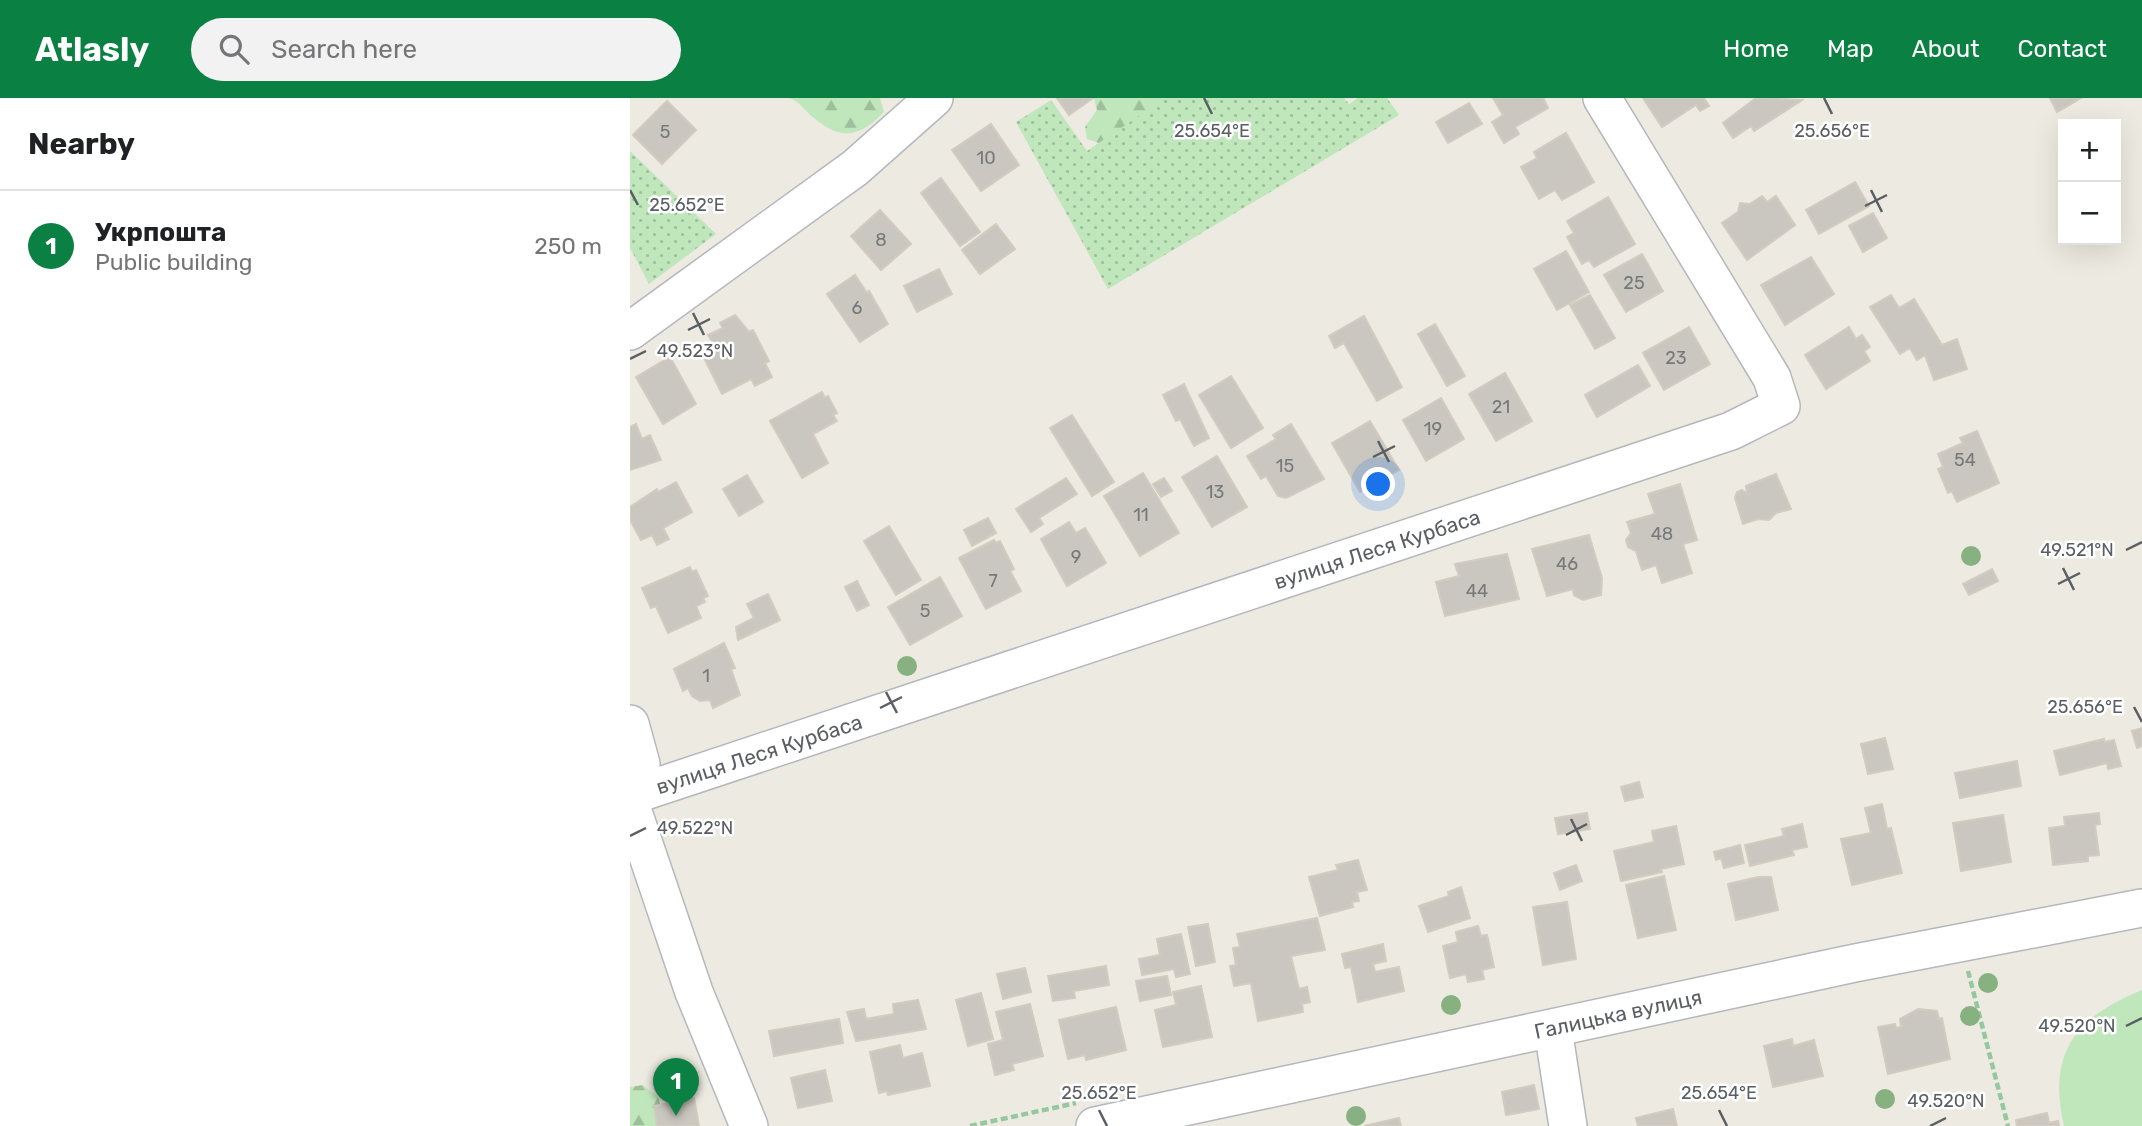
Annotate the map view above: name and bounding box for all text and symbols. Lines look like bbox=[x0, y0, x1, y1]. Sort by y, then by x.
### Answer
search box bbox=[191, 18, 681, 81]
text: Atlasly bbox=[35, 30, 149, 69]
icon: search bbox=[215, 30, 253, 68]
text: Search here bbox=[271, 34, 417, 65]
text: Home bbox=[1723, 35, 1789, 63]
text: Map bbox=[1827, 35, 1874, 63]
text: About bbox=[1912, 35, 1980, 63]
text: Contact bbox=[2018, 35, 2107, 63]
map controls bbox=[2058, 119, 2121, 245]
button: + bbox=[2058, 119, 2121, 182]
text: 25.654°E bbox=[1174, 120, 1250, 142]
text: 25.656°E bbox=[1794, 120, 1870, 142]
house number: 5 bbox=[660, 121, 670, 143]
text: Nearby bbox=[28, 126, 135, 162]
house number: 10 bbox=[976, 147, 996, 169]
button: − bbox=[2058, 182, 2121, 245]
text: 25.652°E bbox=[649, 194, 725, 216]
text: Укрпошта bbox=[95, 217, 226, 248]
house number: 8 bbox=[875, 229, 887, 251]
text: 1 bbox=[45, 232, 57, 260]
text: 250 m bbox=[534, 232, 602, 260]
text: Public building bbox=[95, 248, 252, 276]
house number: 25 bbox=[1623, 272, 1645, 294]
house number: 6 bbox=[852, 297, 863, 319]
text: 49.523°N bbox=[657, 340, 733, 362]
house number: 23 bbox=[1665, 347, 1687, 369]
house number: 21 bbox=[1492, 396, 1510, 418]
house number: 19 bbox=[1424, 418, 1442, 440]
house number: 54 bbox=[1954, 449, 1976, 471]
house number: 15 bbox=[1276, 455, 1294, 477]
your location bbox=[1361, 467, 1395, 501]
house number: 13 bbox=[1206, 481, 1224, 503]
house number: 11 bbox=[1133, 504, 1149, 526]
street label: вулиця Леся Курбаса bbox=[1271, 504, 1483, 594]
house number: 48 bbox=[1651, 523, 1673, 545]
text: 49.521°N bbox=[2040, 539, 2114, 561]
house number: 9 bbox=[1071, 546, 1081, 568]
house number: 46 bbox=[1556, 553, 1578, 575]
house number: 7 bbox=[988, 570, 998, 592]
house number: 44 bbox=[1466, 580, 1488, 602]
house number: 5 bbox=[920, 600, 930, 622]
house number: 1 bbox=[702, 665, 710, 687]
text: 25.656°E bbox=[2047, 696, 2123, 718]
street label: вулиця Леся Курбаса bbox=[653, 709, 865, 799]
text: 49.522°N bbox=[657, 817, 733, 839]
street label: Галицька вулиця bbox=[1532, 984, 1704, 1044]
text: 49.520°N bbox=[2038, 1015, 2116, 1037]
pin: 1 bbox=[653, 1058, 699, 1116]
text: 25.652°E bbox=[1061, 1082, 1137, 1104]
text: 25.654°E bbox=[1681, 1082, 1757, 1104]
text: 49.520°N bbox=[1907, 1090, 1985, 1112]

